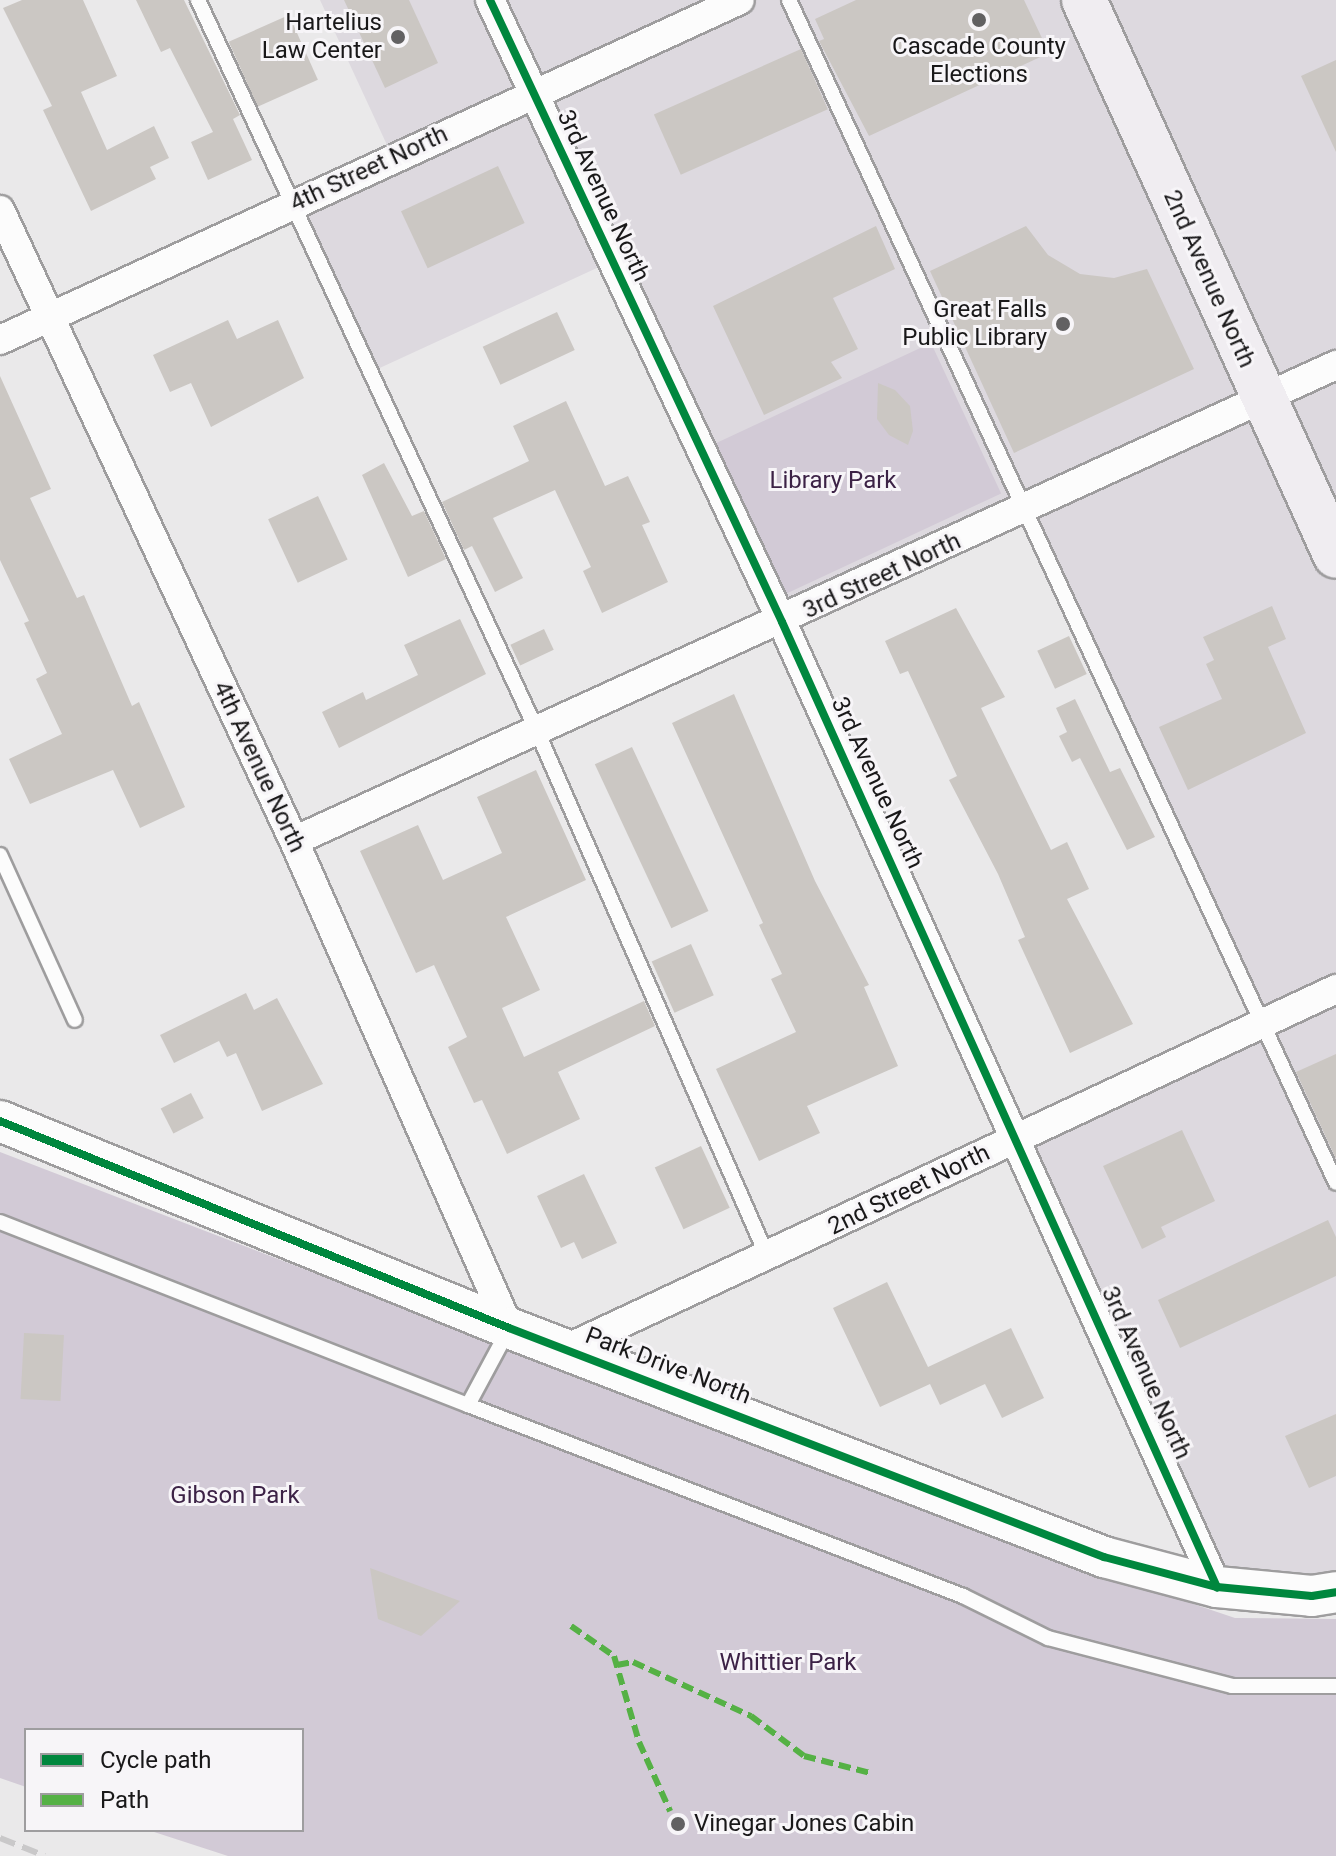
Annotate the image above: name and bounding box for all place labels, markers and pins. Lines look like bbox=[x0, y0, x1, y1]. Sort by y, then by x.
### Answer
place label: Hartelius Law Center bbox=[262, 9, 382, 65]
marker: Cascade County Elections bbox=[970, 11, 988, 29]
marker: Hartelius Law Center bbox=[389, 28, 407, 46]
place label: Cascade County Elections bbox=[892, 33, 1066, 89]
place label: Great Falls Public Library bbox=[902, 296, 1047, 352]
marker: Great Falls Public Library bbox=[1054, 315, 1072, 333]
place label: Vinegar Jones Cabin bbox=[694, 1810, 914, 1838]
marker: Vinegar Jones Cabin bbox=[669, 1815, 687, 1833]

